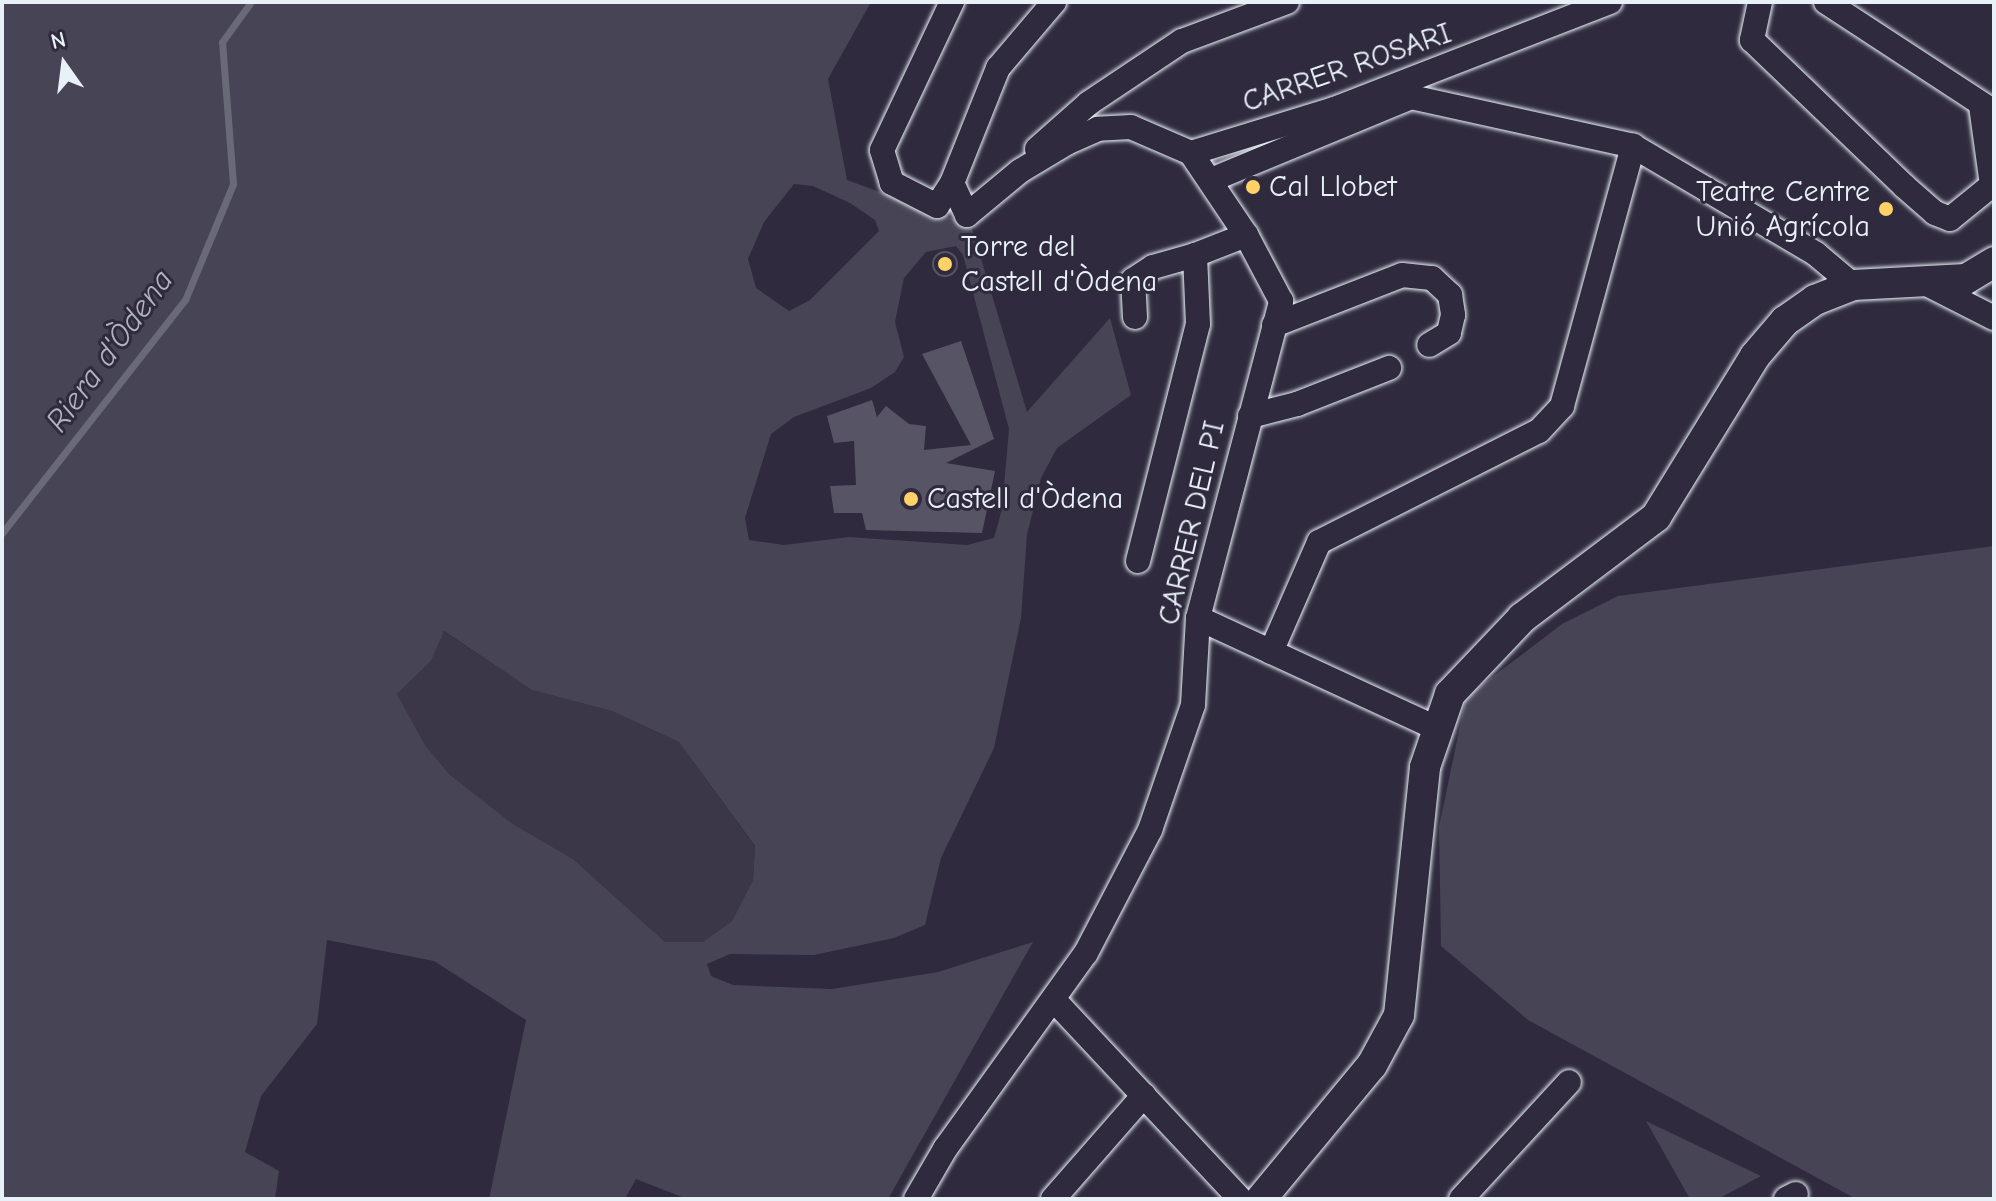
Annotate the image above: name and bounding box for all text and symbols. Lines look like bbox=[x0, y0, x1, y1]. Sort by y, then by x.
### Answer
street label: CARRER ROSARI bbox=[1238, 15, 1456, 121]
north arrow bbox=[24, 24, 104, 104]
text: N bbox=[48, 26, 68, 55]
place label: Cal Llobet bbox=[1269, 169, 1397, 205]
place label: Teatre Centre Unió Agrícola bbox=[1696, 174, 1870, 244]
marker: Cal Llobet bbox=[1244, 178, 1262, 196]
marker: Teatre Centre Unió Agrícola bbox=[1877, 200, 1895, 218]
place label: Torre del Castell d'Òdena bbox=[961, 229, 1157, 300]
marker: Torre del Castell d'Òdena bbox=[936, 255, 954, 273]
water label: Riera d'Òdena bbox=[38, 262, 182, 440]
street label: CARRER DEL PI bbox=[1151, 418, 1233, 628]
place label: Castell d'Òdena bbox=[927, 481, 1123, 517]
marker: Castell d'Òdena bbox=[902, 490, 920, 508]

